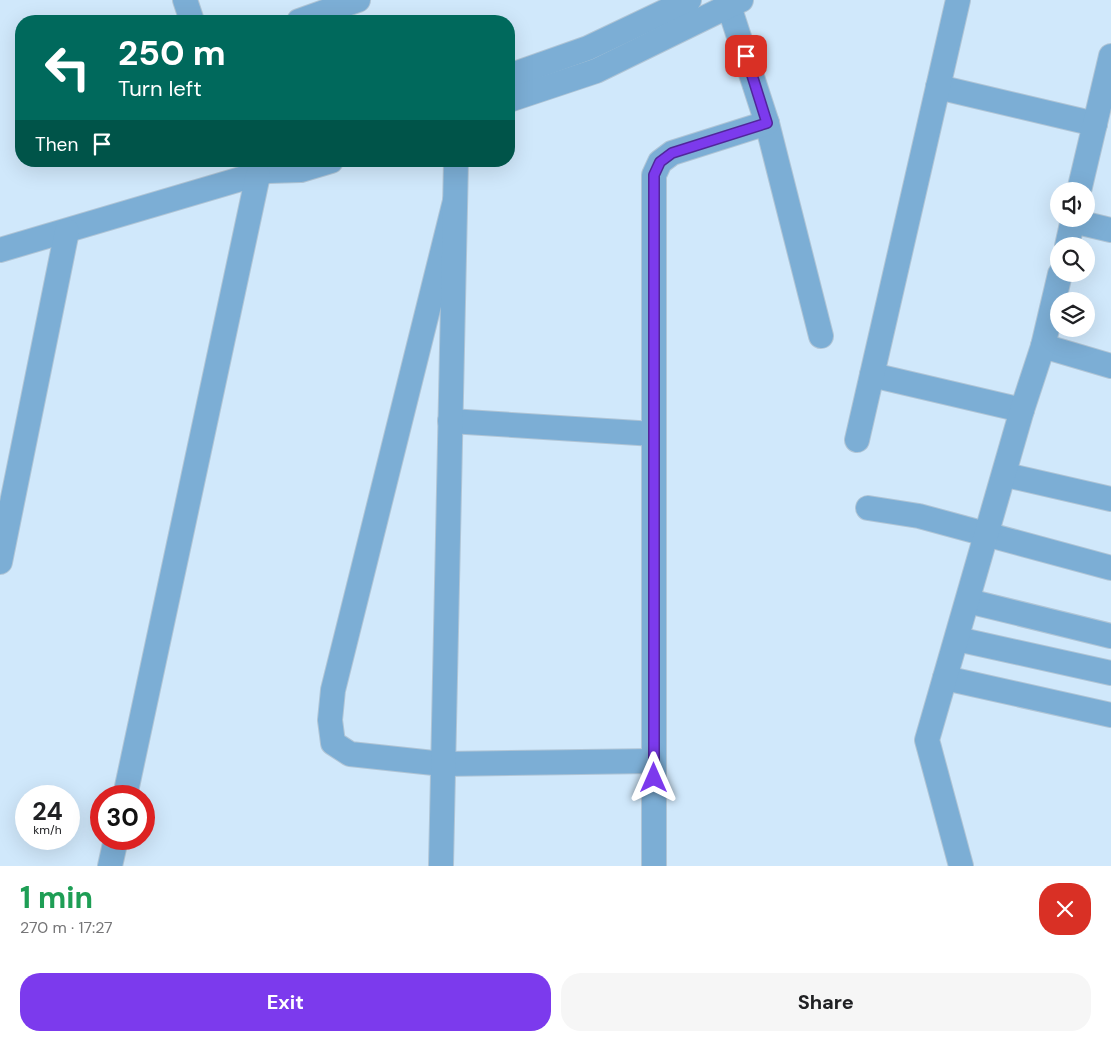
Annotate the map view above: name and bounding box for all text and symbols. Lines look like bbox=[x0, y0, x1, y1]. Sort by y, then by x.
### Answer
text: 250 m bbox=[118, 30, 226, 76]
icon: left bbox=[35, 35, 100, 100]
pin bbox=[725, 35, 767, 77]
icon: arrive bbox=[732, 42, 760, 70]
text: Turn left bbox=[118, 74, 202, 103]
icon: arrive bbox=[88, 130, 116, 158]
text: Then bbox=[35, 132, 78, 157]
map controls bbox=[1050, 182, 1095, 337]
button: sound bbox=[1050, 182, 1095, 227]
button: search bbox=[1050, 237, 1095, 282]
button: layers bbox=[1050, 292, 1095, 337]
position arrow bbox=[627, 751, 679, 803]
speed limit sign: 30 bbox=[90, 785, 155, 850]
text: 24 bbox=[32, 795, 63, 828]
text: km/h bbox=[33, 822, 62, 838]
text: 1 min bbox=[20, 878, 93, 917]
button: close bbox=[1039, 883, 1091, 935]
text: 270 m · 17:27 bbox=[20, 917, 113, 938]
button: Exit bbox=[20, 973, 551, 1031]
button: Share bbox=[561, 973, 1091, 1031]

